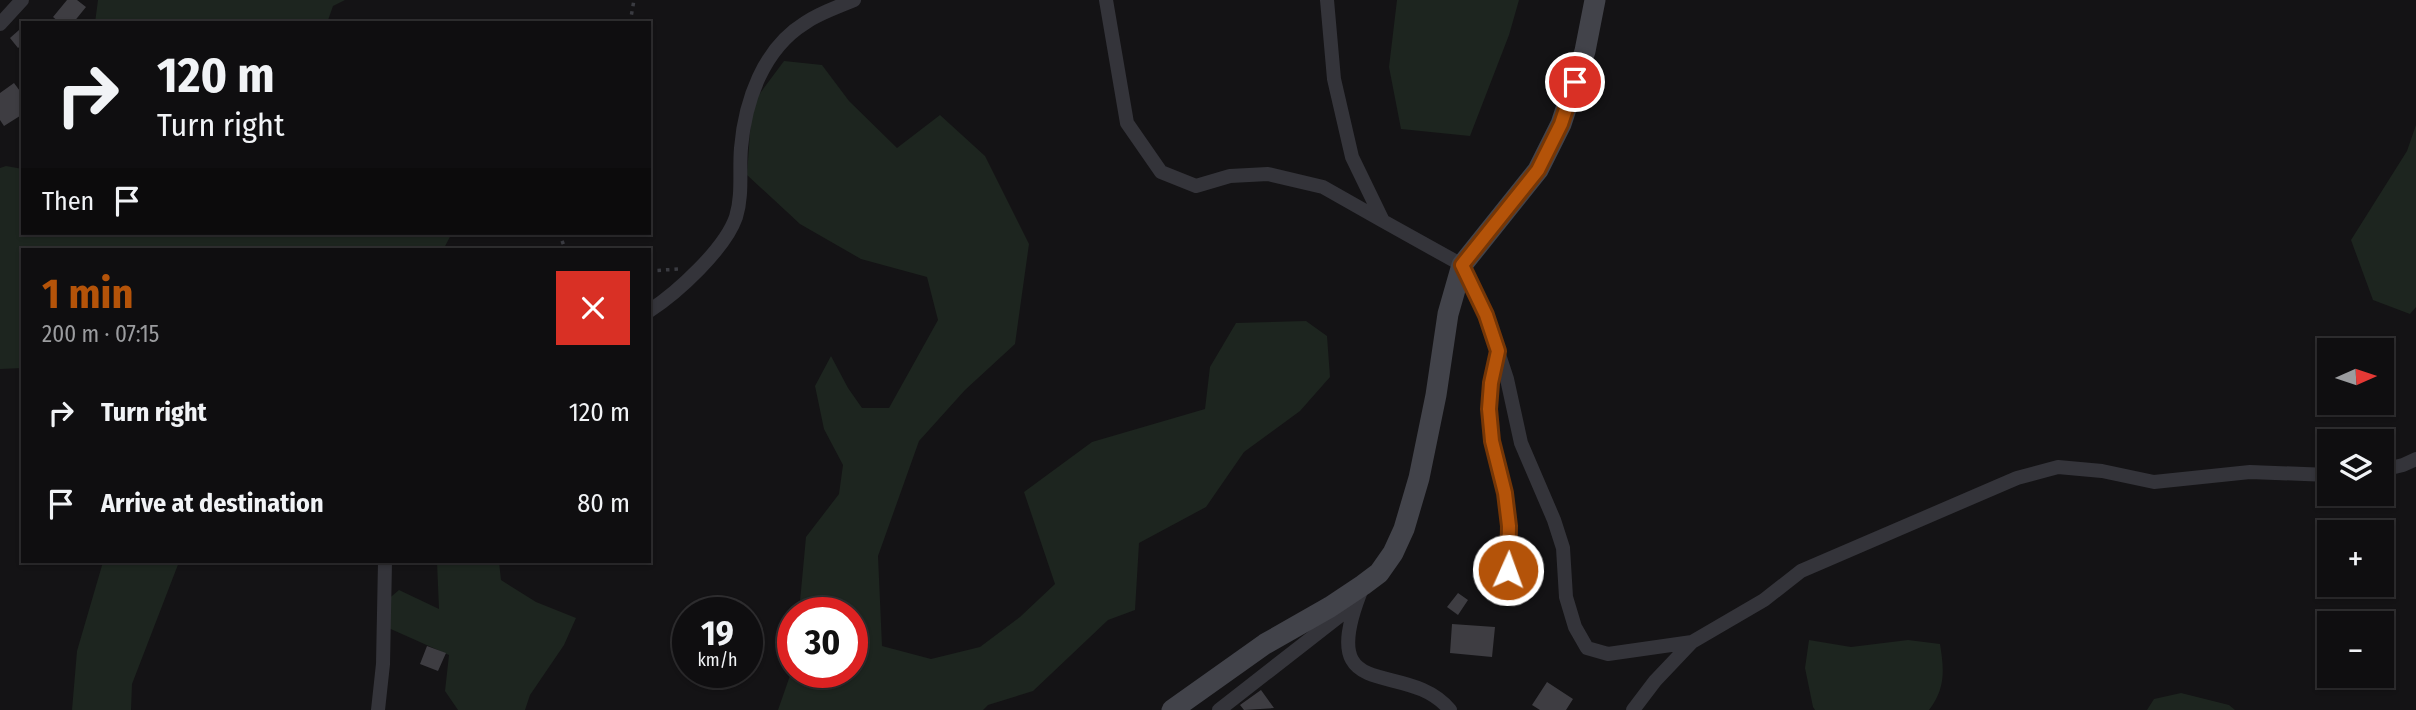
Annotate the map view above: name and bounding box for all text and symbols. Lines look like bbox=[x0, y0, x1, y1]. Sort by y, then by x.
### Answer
text: 120 m bbox=[157, 46, 275, 105]
icon: right bbox=[42, 49, 133, 140]
pin bbox=[1545, 52, 1605, 112]
icon: arrive bbox=[1556, 63, 1594, 101]
text: Turn right bbox=[157, 106, 284, 144]
icon: arrive bbox=[108, 182, 146, 220]
text: Then bbox=[42, 186, 94, 217]
text: 1 min bbox=[42, 269, 133, 319]
button: close bbox=[556, 271, 630, 345]
text: 200 m · 07:15 bbox=[42, 320, 159, 348]
north arrow bbox=[2317, 338, 2394, 415]
map controls bbox=[2317, 338, 2394, 688]
icon: right bbox=[42, 394, 80, 432]
text: Turn right bbox=[101, 397, 207, 428]
text: 120 m bbox=[569, 397, 630, 428]
button: layers bbox=[2317, 429, 2394, 506]
icon: arrive bbox=[42, 485, 80, 523]
text: Arrive at destination bbox=[101, 488, 324, 519]
text: 80 m bbox=[577, 488, 630, 519]
button: + bbox=[2317, 520, 2394, 597]
position arrow bbox=[1471, 533, 1545, 607]
speed limit sign: 30 bbox=[777, 597, 868, 688]
button: − bbox=[2317, 611, 2394, 688]
text: 19 bbox=[701, 612, 734, 654]
text: km/h bbox=[697, 649, 738, 671]

